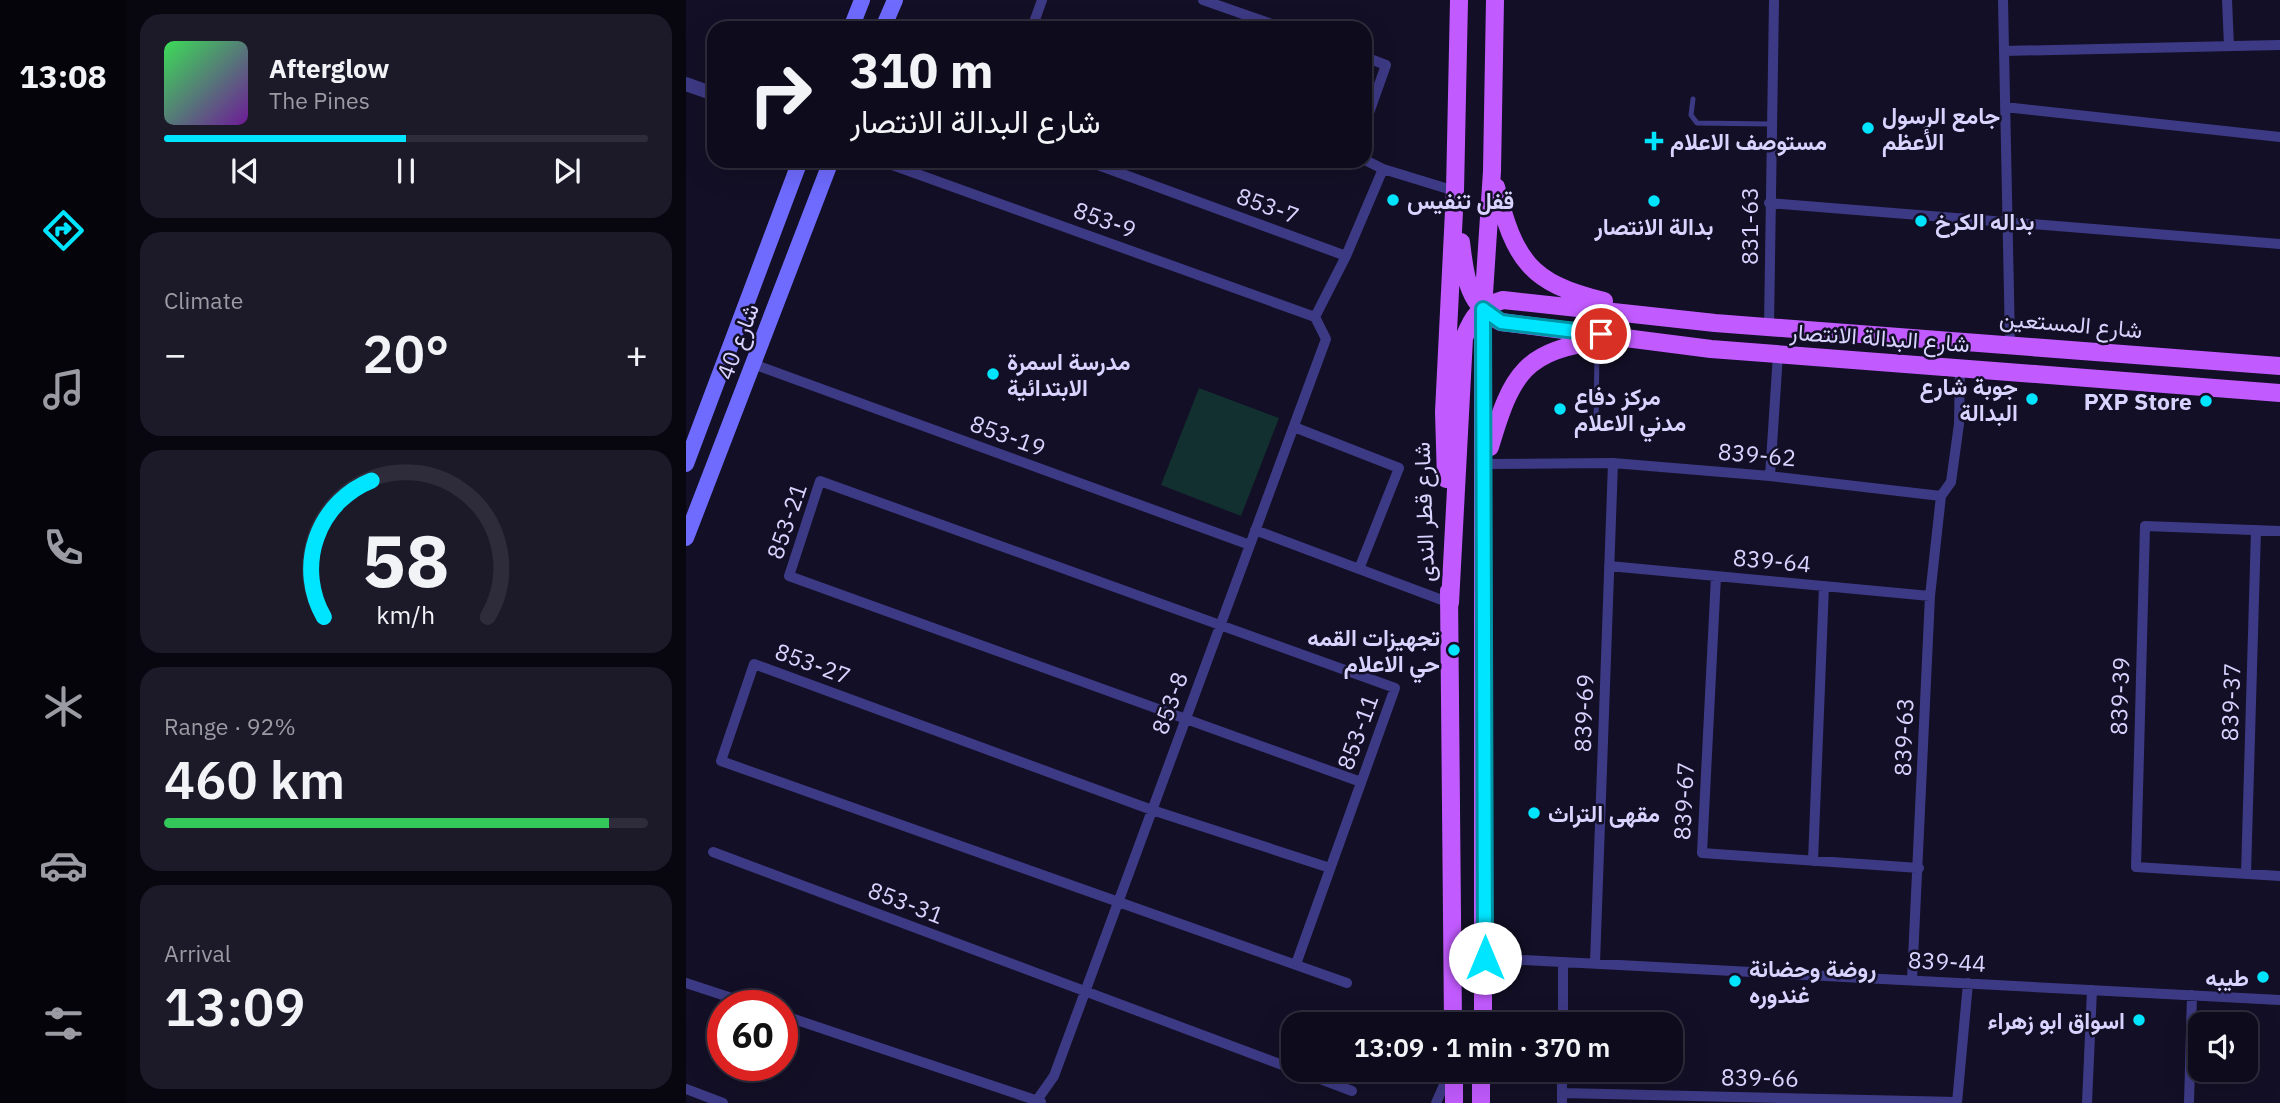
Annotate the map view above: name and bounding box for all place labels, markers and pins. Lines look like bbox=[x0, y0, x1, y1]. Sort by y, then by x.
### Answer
place label: جامع الرسول الأعظم bbox=[1882, 100, 2000, 157]
marker: جامع الرسول الأعظم bbox=[1860, 120, 1876, 136]
place label: مستوصف الاعلام bbox=[1670, 126, 1827, 157]
marker: مستوصف الاعلام bbox=[1644, 131, 1664, 151]
place label: قفل تنفيس bbox=[1407, 185, 1514, 215]
marker: قفل تنفيس bbox=[1385, 192, 1401, 208]
marker: بدالة الانتصار bbox=[1646, 193, 1662, 209]
place label: بداله الكرخ bbox=[1935, 206, 2035, 238]
place label: بدالة الانتصار bbox=[1593, 211, 1714, 242]
marker: بداله الكرخ bbox=[1913, 213, 1929, 229]
pin bbox=[1571, 304, 1631, 364]
place label: مدرسة اسمرة الابتدائية bbox=[1007, 346, 1131, 402]
marker: مدرسة اسمرة الابتدائية bbox=[985, 366, 1001, 382]
place label: جوبة شارع البدالة bbox=[1920, 371, 2018, 427]
place label: مركز دفاع مدني الاعلام bbox=[1574, 381, 1686, 443]
place label: PXP Store bbox=[2084, 386, 2192, 416]
marker: جوبة شارع البدالة bbox=[2024, 391, 2040, 407]
marker: PXP Store bbox=[2198, 393, 2214, 409]
marker: مركز دفاع مدني الاعلام bbox=[1552, 401, 1568, 417]
place label: تجهيزات القمه حي الاعلام bbox=[1307, 622, 1440, 684]
marker: تجهيزات القمه حي الاعلام bbox=[1446, 642, 1462, 658]
place label: مقهى التراث bbox=[1548, 798, 1660, 829]
marker: مقهى التراث bbox=[1526, 805, 1542, 821]
place label: روضة وحضانة غندوره bbox=[1749, 953, 1876, 1010]
place label: طيبه bbox=[2205, 962, 2249, 992]
marker: طيبه bbox=[2255, 969, 2271, 985]
marker: روضة وحضانة غندوره bbox=[1727, 973, 1743, 989]
place label: اسواق ابو زهراء bbox=[1988, 1005, 2125, 1036]
marker: اسواق ابو زهراء bbox=[2131, 1012, 2147, 1028]

